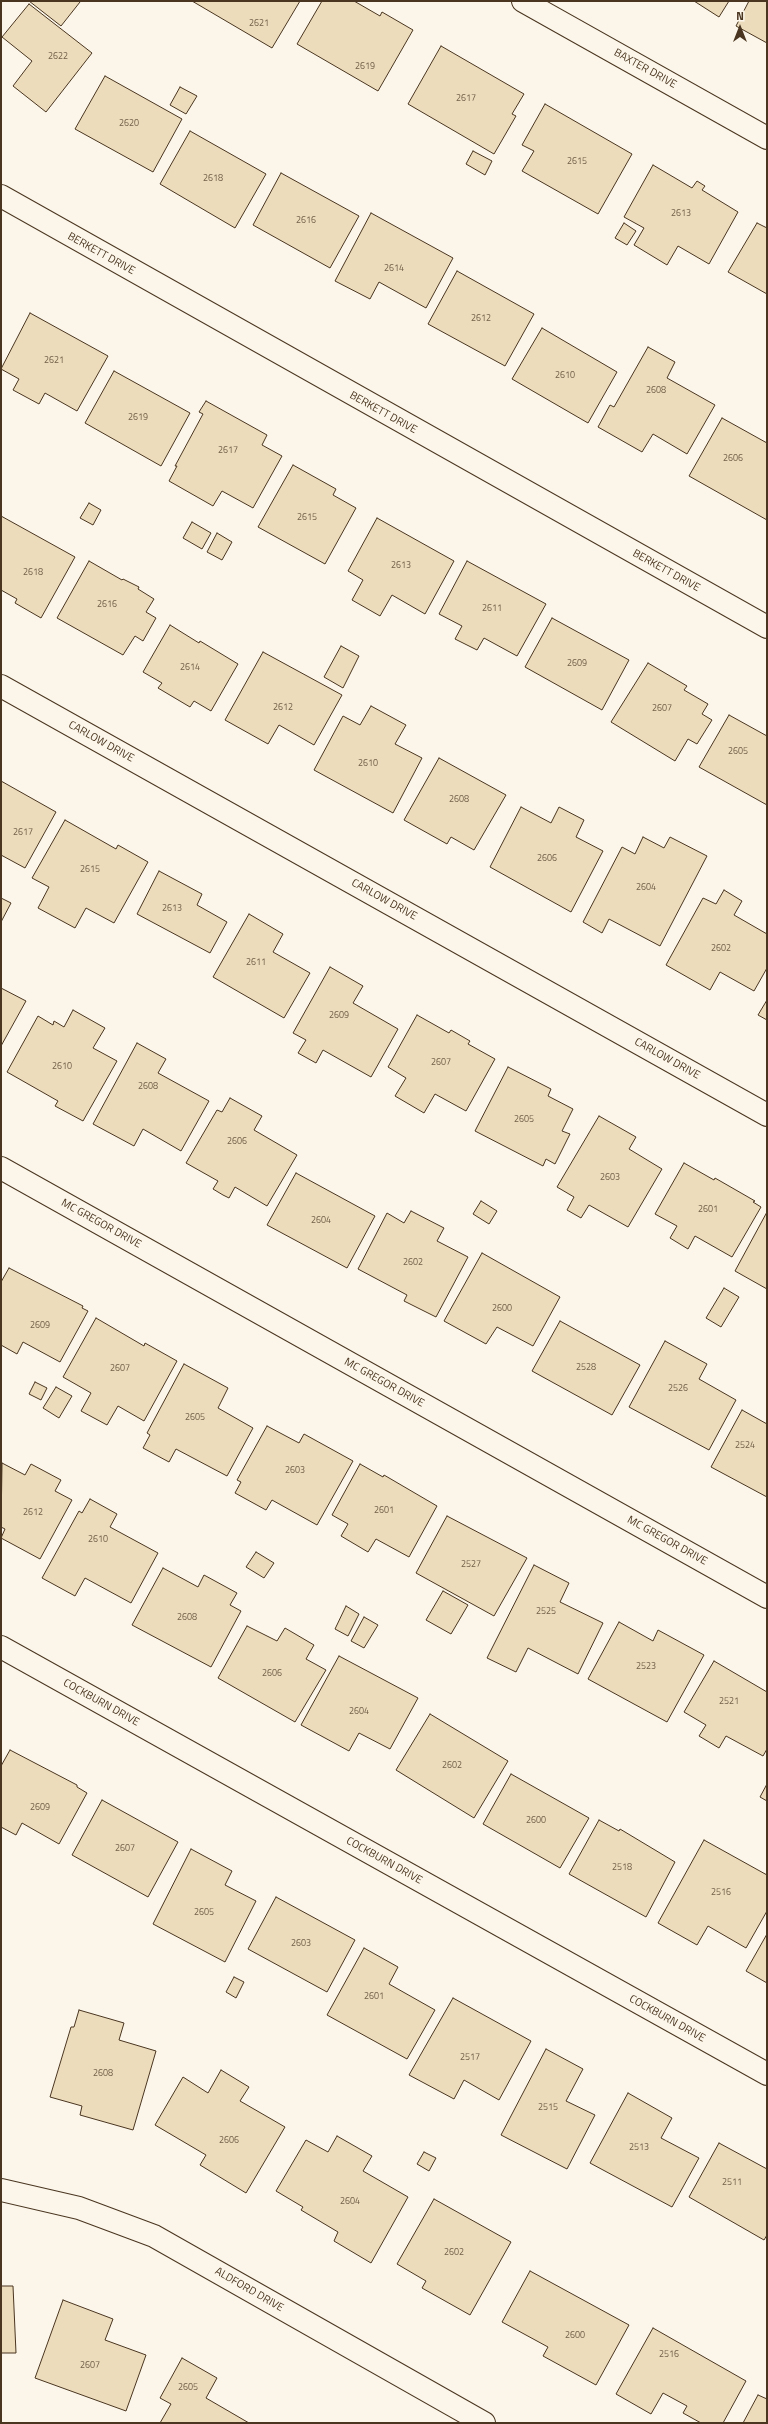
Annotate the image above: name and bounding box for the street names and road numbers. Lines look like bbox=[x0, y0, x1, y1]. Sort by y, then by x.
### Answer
street label: BAXTER DRIVE bbox=[611, 46, 679, 92]
street label: BERKETT DRIVE bbox=[65, 230, 137, 278]
street label: BERKETT DRIVE bbox=[347, 389, 419, 437]
street label: BERKETT DRIVE bbox=[630, 547, 702, 595]
street label: CARLOW DRIVE bbox=[66, 719, 136, 765]
street label: CARLOW DRIVE bbox=[349, 877, 419, 923]
street label: CARLOW DRIVE bbox=[632, 1036, 702, 1082]
street label: MC GREGOR DRIVE bbox=[59, 1197, 143, 1251]
street label: MC GREGOR DRIVE bbox=[342, 1356, 426, 1410]
street label: MC GREGOR DRIVE bbox=[625, 1514, 709, 1568]
street label: COCKBURN DRIVE bbox=[61, 1677, 141, 1729]
street label: COCKBURN DRIVE bbox=[344, 1835, 424, 1887]
street label: COCKBURN DRIVE bbox=[627, 1993, 707, 2045]
street label: ALDFORD DRIVE bbox=[212, 2265, 286, 2315]

